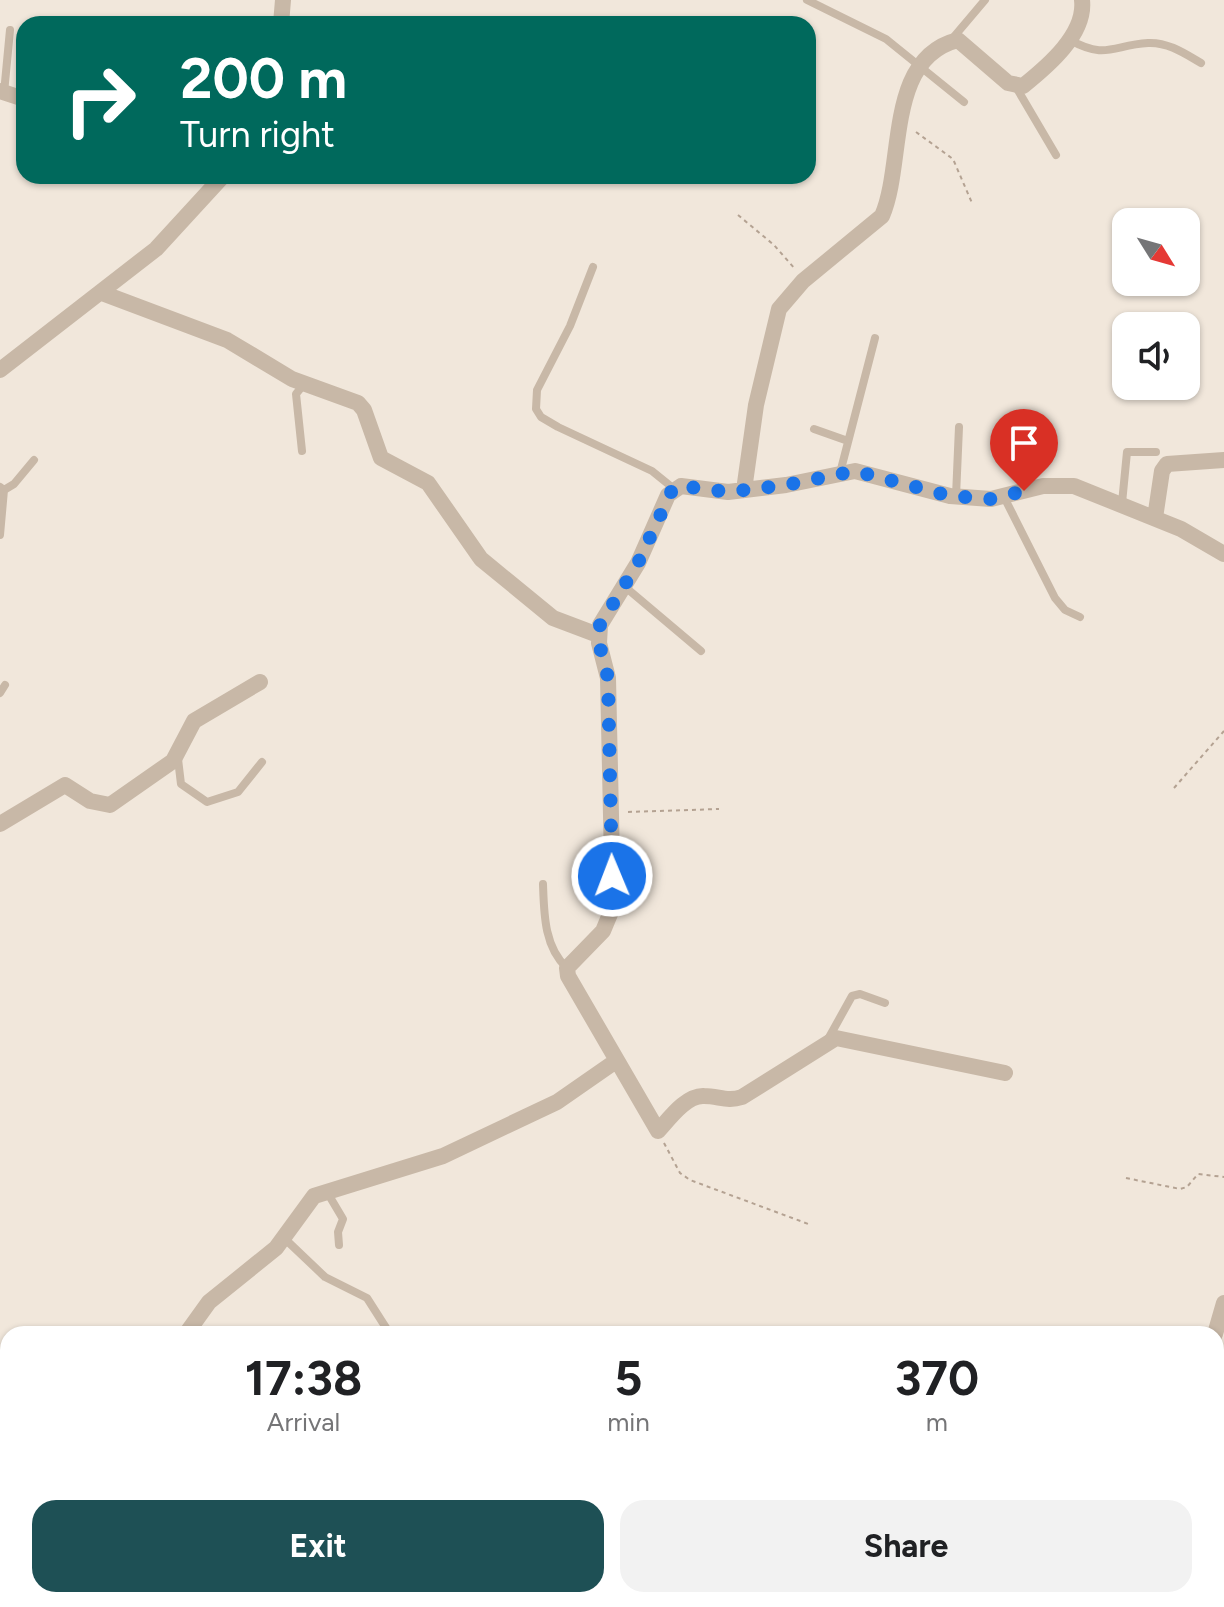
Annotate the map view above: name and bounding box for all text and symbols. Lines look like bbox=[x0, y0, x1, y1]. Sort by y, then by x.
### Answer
text: 200 m bbox=[180, 45, 347, 112]
icon: right bbox=[48, 48, 152, 152]
text: Turn right bbox=[180, 113, 335, 156]
north arrow bbox=[1112, 208, 1200, 296]
map controls bbox=[1112, 208, 1200, 400]
button: sound bbox=[1112, 312, 1200, 400]
pin bbox=[990, 409, 1058, 491]
icon: arrive bbox=[1002, 421, 1046, 465]
position arrow bbox=[570, 834, 654, 918]
text: 17:38 bbox=[245, 1349, 362, 1407]
text: 5 bbox=[615, 1349, 642, 1407]
text: 370 bbox=[895, 1349, 979, 1407]
text: Arrival bbox=[267, 1406, 340, 1438]
text: min bbox=[607, 1406, 650, 1438]
text: m bbox=[926, 1406, 948, 1438]
button: Exit bbox=[32, 1500, 604, 1592]
button: Share bbox=[620, 1500, 1192, 1592]

